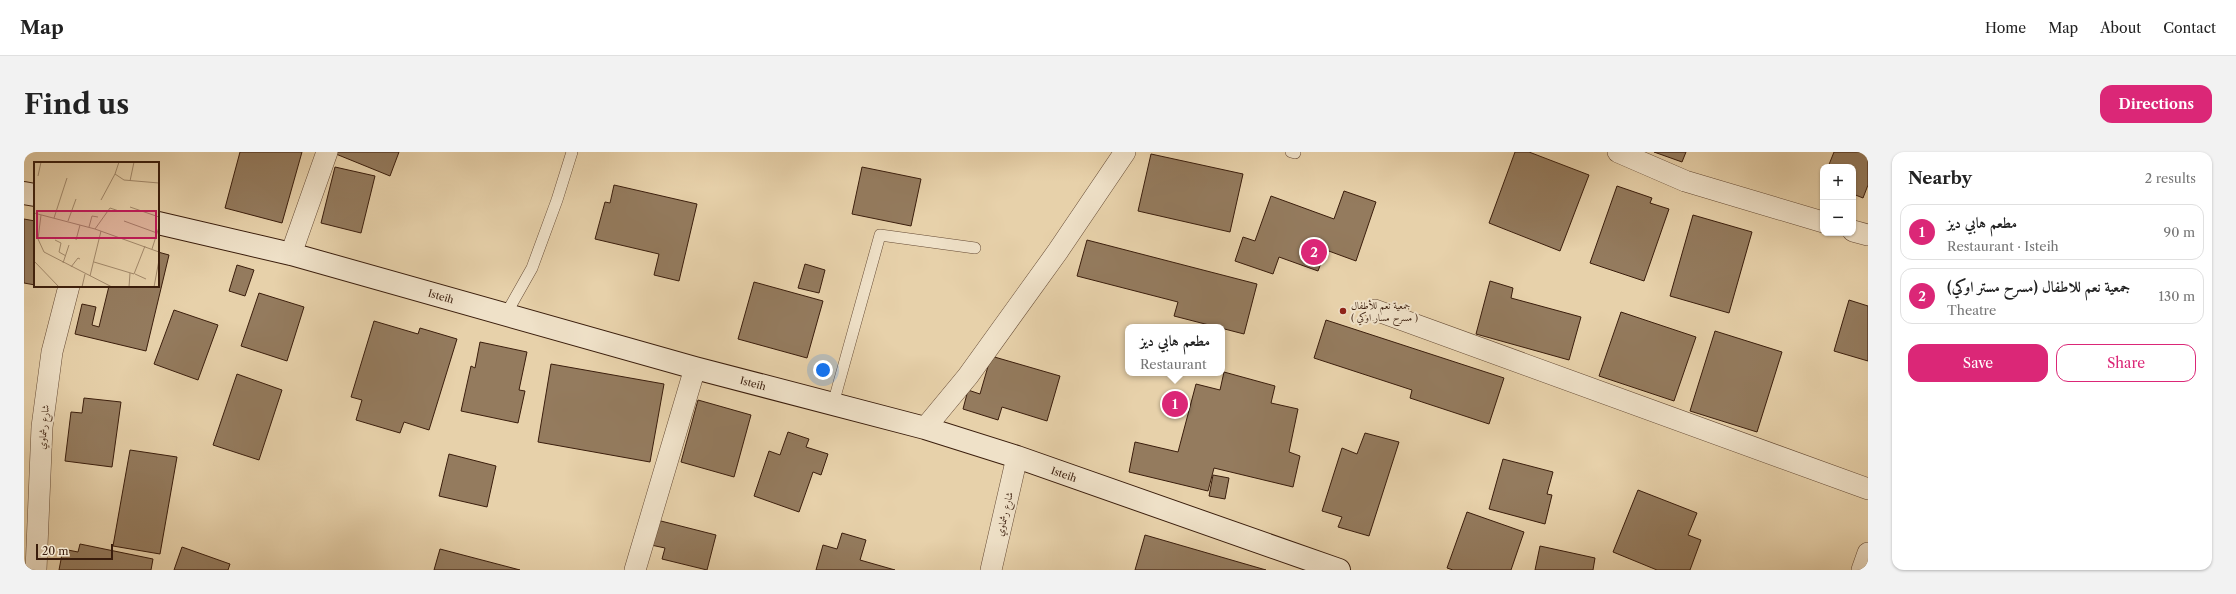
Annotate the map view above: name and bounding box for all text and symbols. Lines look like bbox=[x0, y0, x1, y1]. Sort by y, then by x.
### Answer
text: Map bbox=[20, 16, 64, 39]
text: Home bbox=[1985, 19, 2026, 37]
text: Map bbox=[2048, 19, 2078, 37]
text: About bbox=[2100, 19, 2141, 37]
text: Contact bbox=[2163, 19, 2216, 37]
button: Directions bbox=[2100, 85, 2212, 123]
text: Find us bbox=[24, 87, 129, 121]
inset map bbox=[34, 162, 159, 287]
map controls bbox=[1820, 164, 1856, 236]
button: + bbox=[1820, 164, 1856, 200]
text: Nearby bbox=[1908, 168, 1972, 188]
text: 2 results bbox=[2145, 170, 2196, 186]
button: − bbox=[1820, 200, 1856, 236]
text: مطعم هابي ديز bbox=[1947, 213, 2017, 232]
text: 1 bbox=[1919, 224, 1925, 240]
text: 90 m bbox=[2164, 224, 2195, 240]
pin: 2 bbox=[1301, 237, 1327, 267]
text: Restaurant · Isteih bbox=[1947, 238, 2059, 254]
text: جمعية نعم للاطفال (مسرح مستر اوكي) bbox=[1947, 277, 2130, 296]
street label: Isteih bbox=[426, 287, 456, 307]
text: 2 bbox=[1918, 288, 1926, 304]
text: 130 m bbox=[2159, 288, 2195, 304]
place label: جمعية نعم للأطفال ( مسرح مسار اوكي ) bbox=[1351, 299, 1418, 327]
text: Theatre bbox=[1947, 302, 1996, 318]
marker: جمعية نعم للأطفال ( مسرح مسار اوكي ) bbox=[1338, 306, 1348, 316]
popup bbox=[1125, 324, 1225, 376]
text: مطعم هابي ديز bbox=[1140, 331, 1210, 350]
button: Save bbox=[1908, 344, 2048, 382]
button: Share bbox=[2056, 344, 2196, 382]
text: Restaurant bbox=[1140, 356, 1207, 372]
your location bbox=[813, 360, 833, 380]
street label: Isteih bbox=[738, 374, 768, 393]
pin: 1 bbox=[1162, 389, 1188, 419]
street label: شارع رشماوي bbox=[35, 404, 55, 450]
street label: Isteih bbox=[1049, 464, 1079, 485]
street label: شارع رشماوي bbox=[993, 490, 1019, 538]
scale bar bbox=[36, 542, 113, 561]
text: 20 m bbox=[42, 544, 68, 558]

